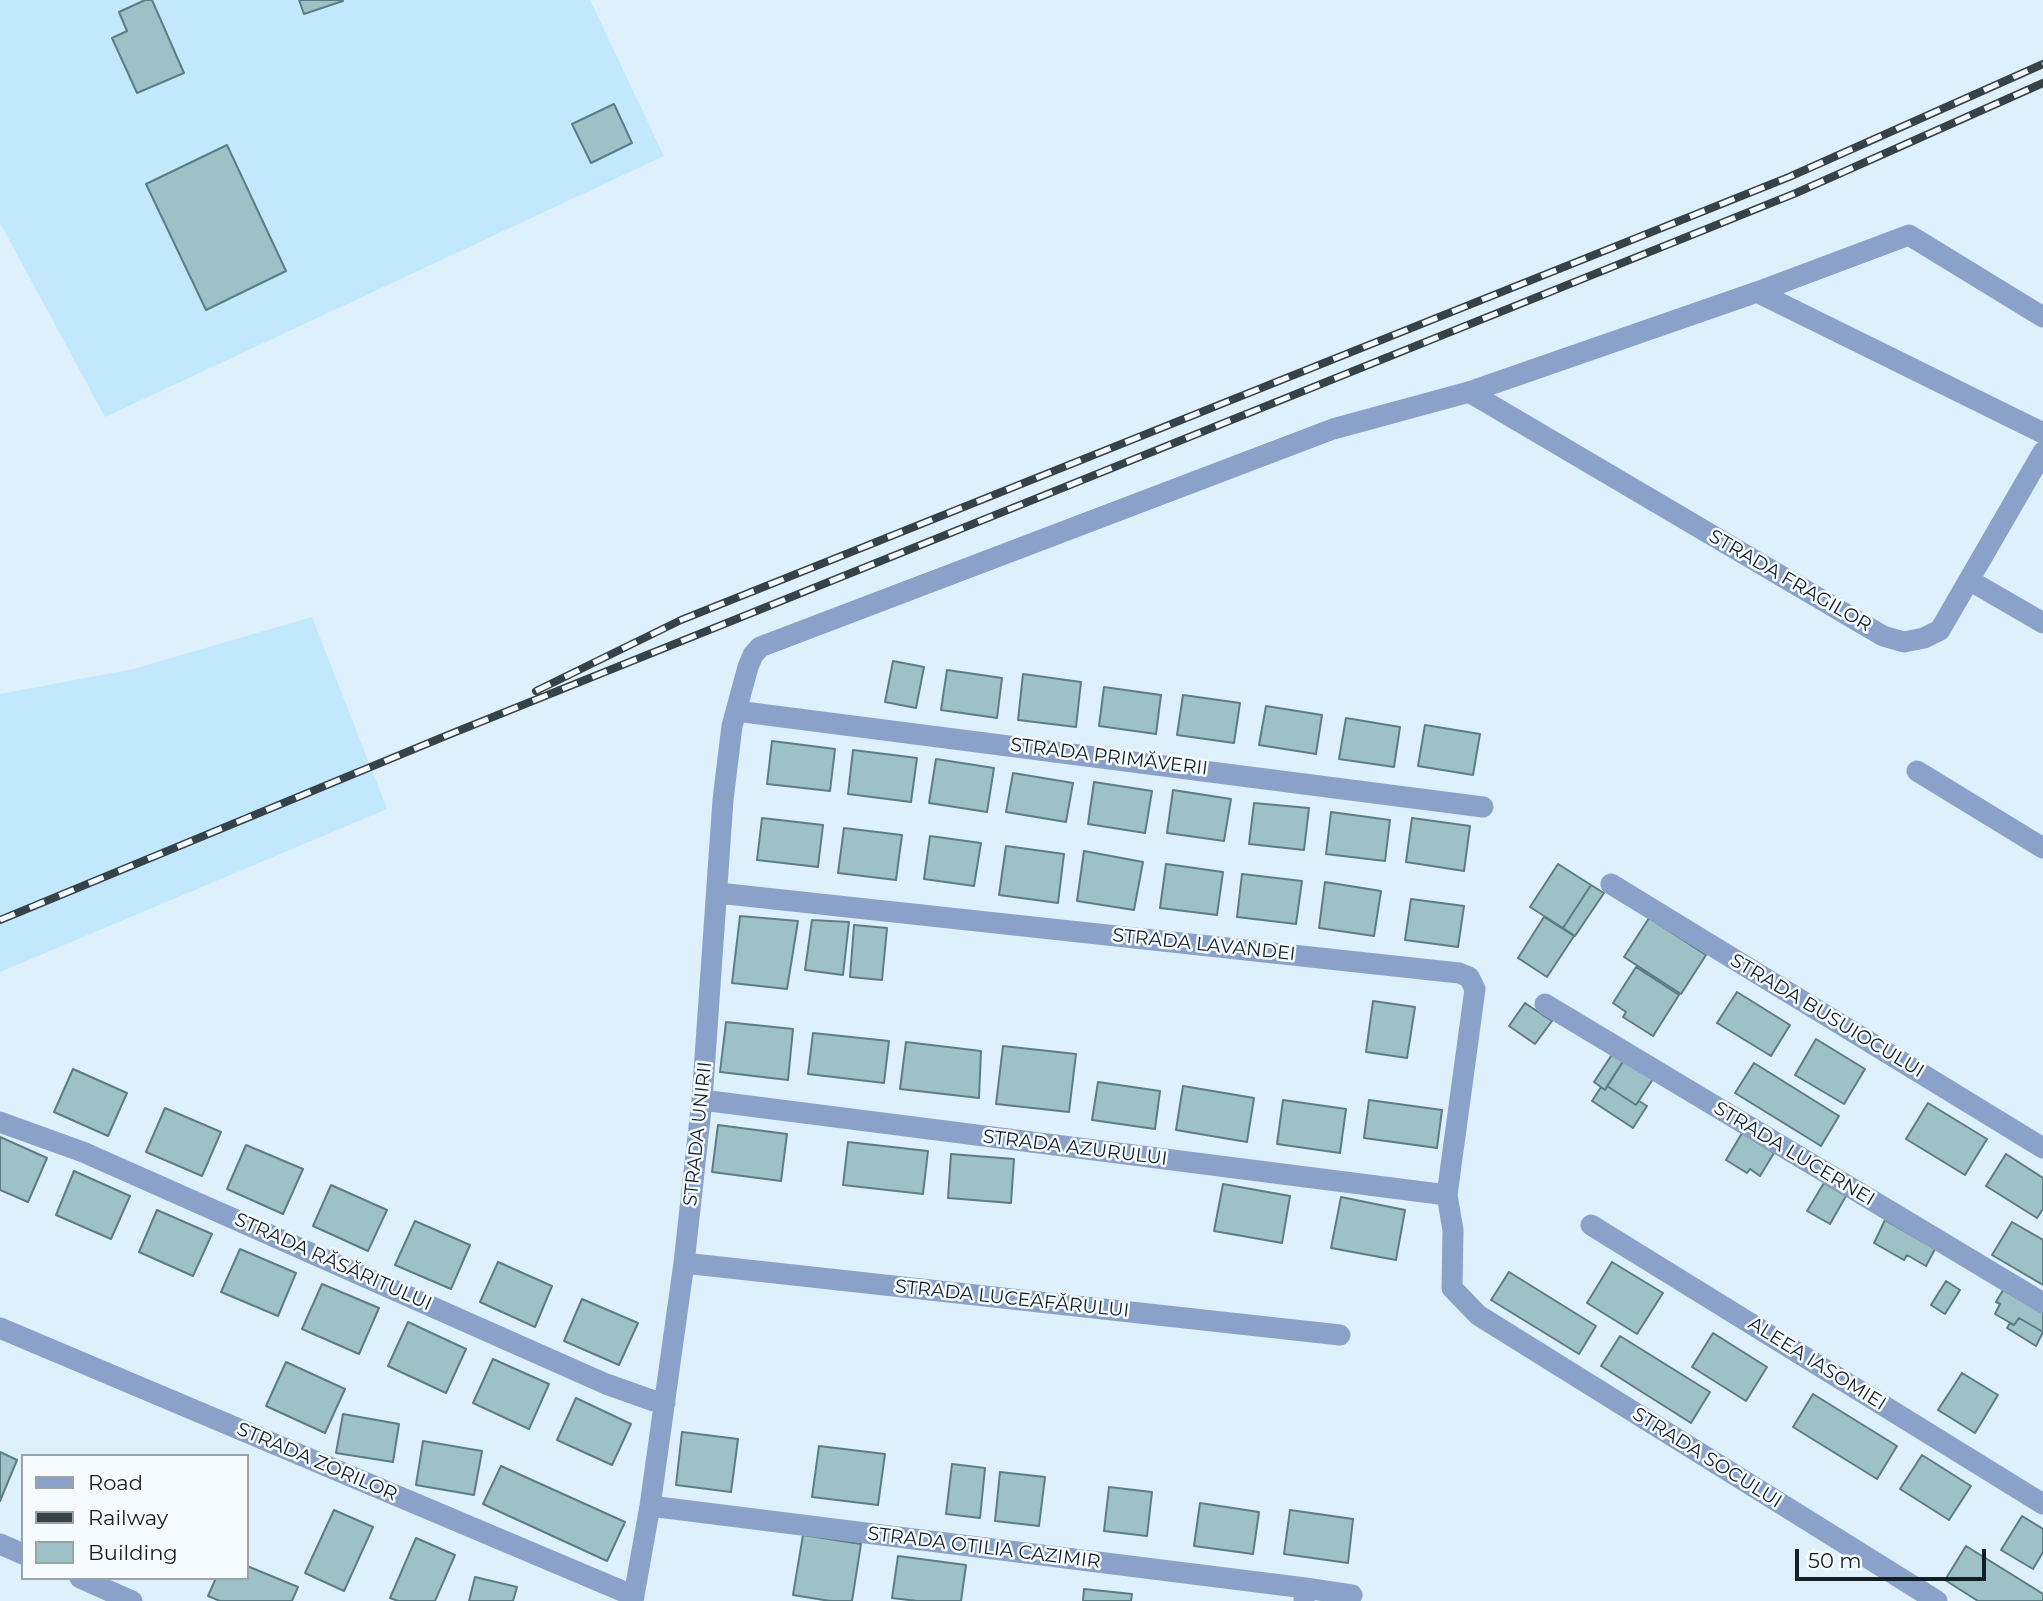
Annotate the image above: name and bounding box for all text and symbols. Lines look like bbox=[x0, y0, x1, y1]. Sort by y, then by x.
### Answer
street label: STRADA FRAGILOR bbox=[1705, 525, 1875, 637]
street label: STRADA PRIMĂVERII bbox=[1009, 734, 1209, 780]
street label: STRADA LAVANDEI bbox=[1111, 924, 1297, 966]
street label: STRADA BUSUIOCULUI bbox=[1726, 949, 1928, 1083]
street label: STRADA UNIRII bbox=[679, 1061, 717, 1207]
street label: STRADA LUCERNEI bbox=[1709, 1097, 1879, 1211]
street label: STRADA AZURULUI bbox=[982, 1125, 1168, 1171]
street label: STRADA RĂSĂRITULUI bbox=[231, 1208, 435, 1316]
street label: STRADA LUCEAFǍRULUI bbox=[894, 1275, 1130, 1323]
street label: ALEEA IASOMIEI bbox=[1744, 1312, 1890, 1416]
street label: STRADA SOCULUI bbox=[1628, 1403, 1786, 1513]
street label: STRADA ZORILOR bbox=[233, 1418, 401, 1506]
legend bbox=[21, 1454, 248, 1580]
text: Road bbox=[88, 1470, 143, 1495]
text: Railway bbox=[88, 1505, 168, 1530]
street label: STRADA OTILIA CAZIMIR bbox=[866, 1522, 1102, 1574]
scale bar bbox=[1798, 1534, 1989, 1578]
text: Building bbox=[88, 1540, 178, 1565]
text: 50 m bbox=[1808, 1548, 1862, 1573]

